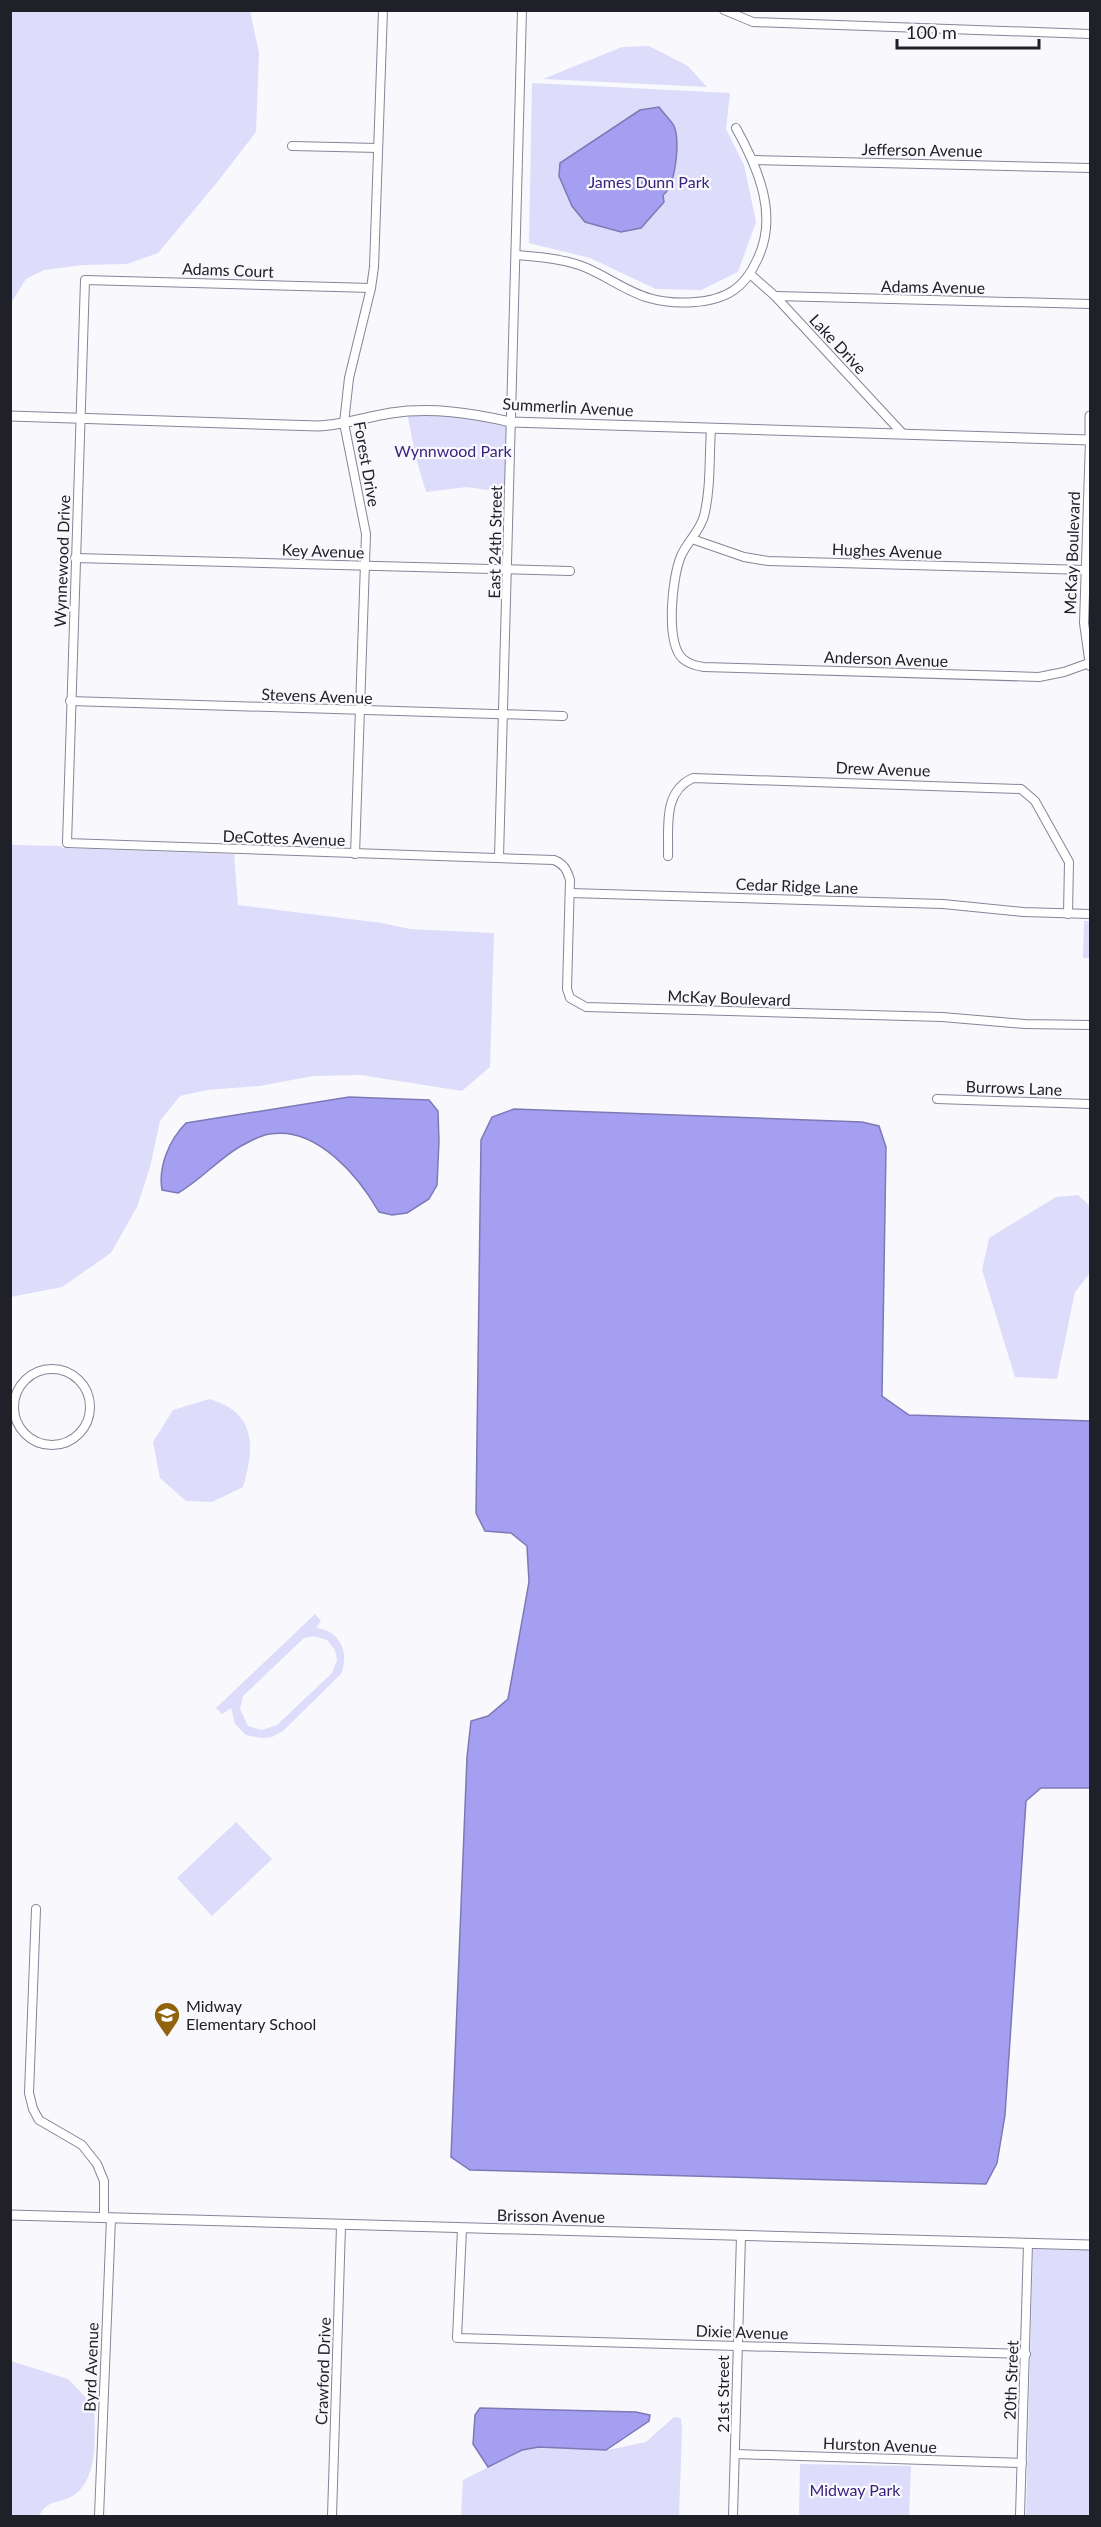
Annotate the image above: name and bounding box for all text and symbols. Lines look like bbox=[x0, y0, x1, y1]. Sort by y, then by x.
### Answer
scale bar bbox=[897, 12, 1040, 50]
text: 100 m bbox=[906, 21, 957, 43]
street label: Jefferson Avenue bbox=[861, 139, 983, 160]
park label: James Dunn Park bbox=[588, 172, 710, 191]
street label: Adams Court bbox=[182, 258, 274, 281]
street label: Adams Avenue bbox=[881, 276, 985, 297]
street label: Lake Drive bbox=[806, 310, 871, 377]
street label: Summerlin Avenue bbox=[502, 394, 634, 419]
street label: Forest Drive bbox=[351, 420, 384, 508]
park label: Wynnwood Park bbox=[394, 441, 513, 460]
street label: East 24th Street bbox=[484, 485, 505, 599]
street label: McKay Boulevard bbox=[1060, 491, 1083, 615]
street label: Wynnewood Drive bbox=[50, 494, 73, 628]
street label: Hughes Avenue bbox=[832, 539, 942, 562]
street label: Key Avenue bbox=[281, 540, 365, 561]
street label: Anderson Avenue bbox=[824, 647, 948, 670]
street label: Stevens Avenue bbox=[261, 684, 373, 707]
street label: Drew Avenue bbox=[835, 757, 931, 780]
street label: DeCottes Avenue bbox=[222, 826, 346, 849]
street label: Cedar Ridge Lane bbox=[735, 874, 859, 897]
street label: McKay Boulevard bbox=[667, 986, 791, 1009]
street label: Burrows Lane bbox=[965, 1076, 1063, 1099]
place label: Midway Elementary School bbox=[186, 1996, 316, 2033]
school or university icon: Midway Elementary School bbox=[152, 2000, 182, 2038]
street label: Brisson Avenue bbox=[497, 2205, 605, 2226]
street label: Crawford Drive bbox=[311, 2317, 334, 2425]
street label: Dixie Avenue bbox=[695, 2320, 789, 2343]
street label: Byrd Avenue bbox=[79, 2322, 102, 2412]
street label: 20th Street bbox=[1000, 2340, 1021, 2420]
street label: 21st Street bbox=[713, 2355, 732, 2433]
street label: Hurston Avenue bbox=[823, 2433, 937, 2456]
park label: Midway Park bbox=[810, 2480, 901, 2499]

